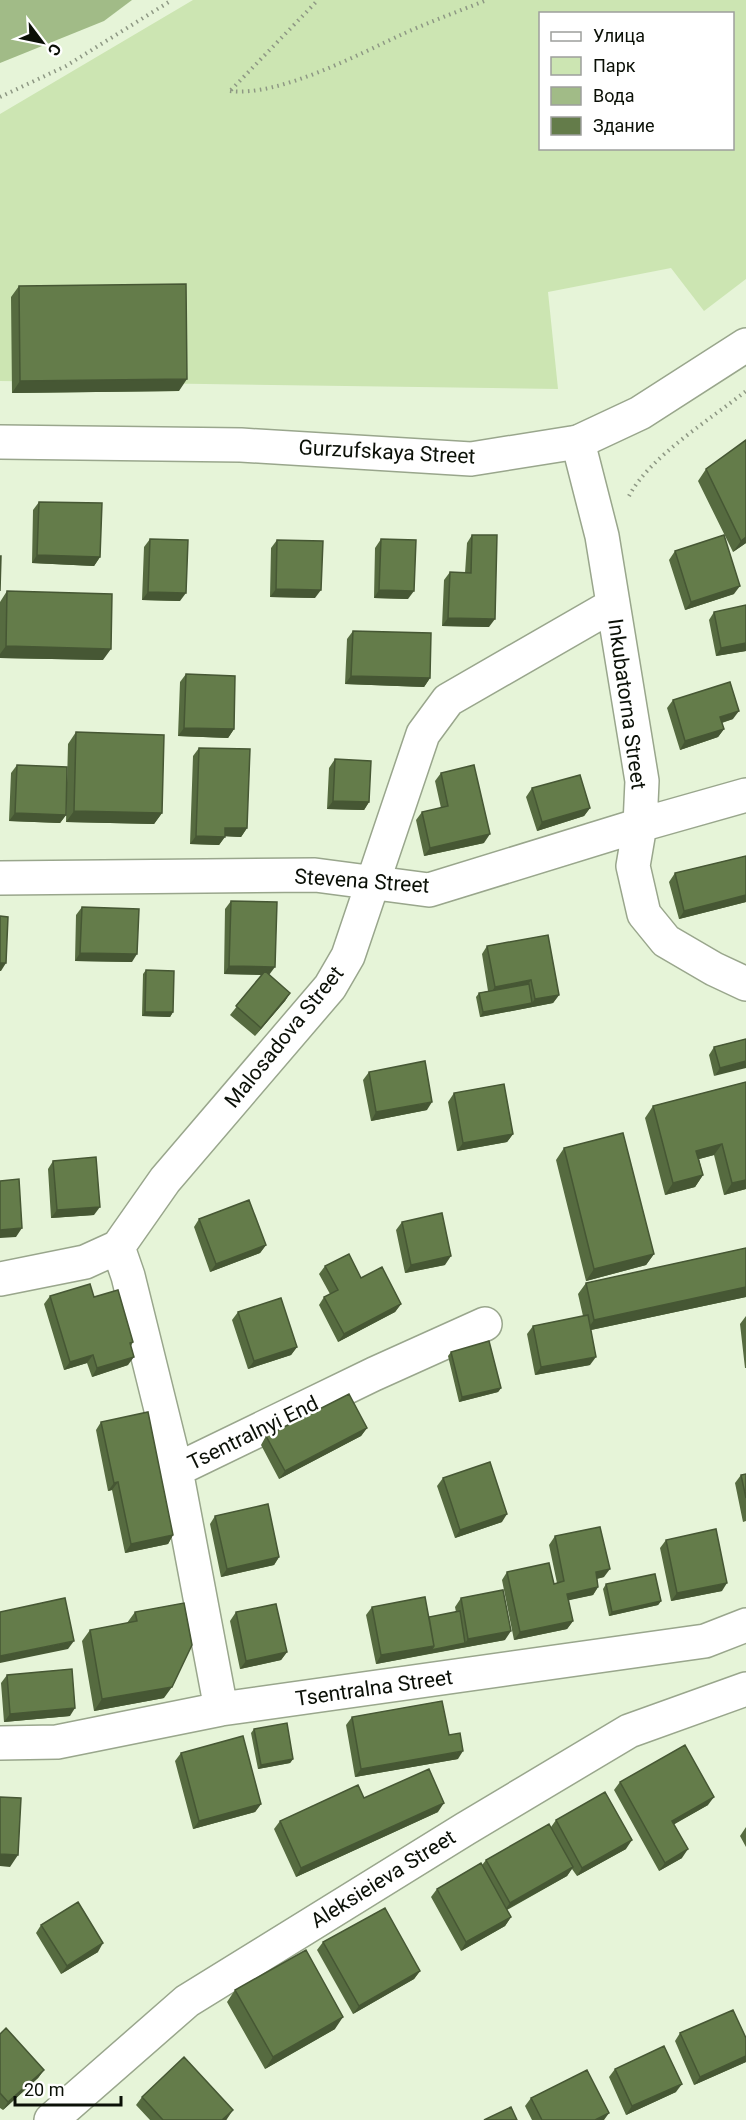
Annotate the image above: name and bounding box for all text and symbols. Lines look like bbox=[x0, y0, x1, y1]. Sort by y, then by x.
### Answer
north arrow bbox=[12, 12, 72, 72]
legend bbox=[539, 12, 734, 150]
text: Улица bbox=[593, 25, 645, 46]
text: С bbox=[43, 40, 65, 59]
text: Парк bbox=[593, 55, 636, 76]
text: Вода bbox=[593, 85, 635, 106]
text: Здание bbox=[593, 115, 655, 136]
street label: Gurzufskaya Street bbox=[298, 435, 476, 469]
street label: Inkubatorna Street bbox=[603, 617, 651, 791]
street label: Stevena Street bbox=[294, 864, 430, 898]
street label: Malosadova Street bbox=[220, 961, 348, 1112]
street label: Tsentralnyi End bbox=[184, 1391, 322, 1475]
street label: Tsentralna Street bbox=[294, 1665, 454, 1711]
street label: Aleksieieva Street bbox=[306, 1825, 460, 1933]
scale bar bbox=[15, 2069, 122, 2107]
text: 20 m bbox=[24, 2079, 64, 2100]

